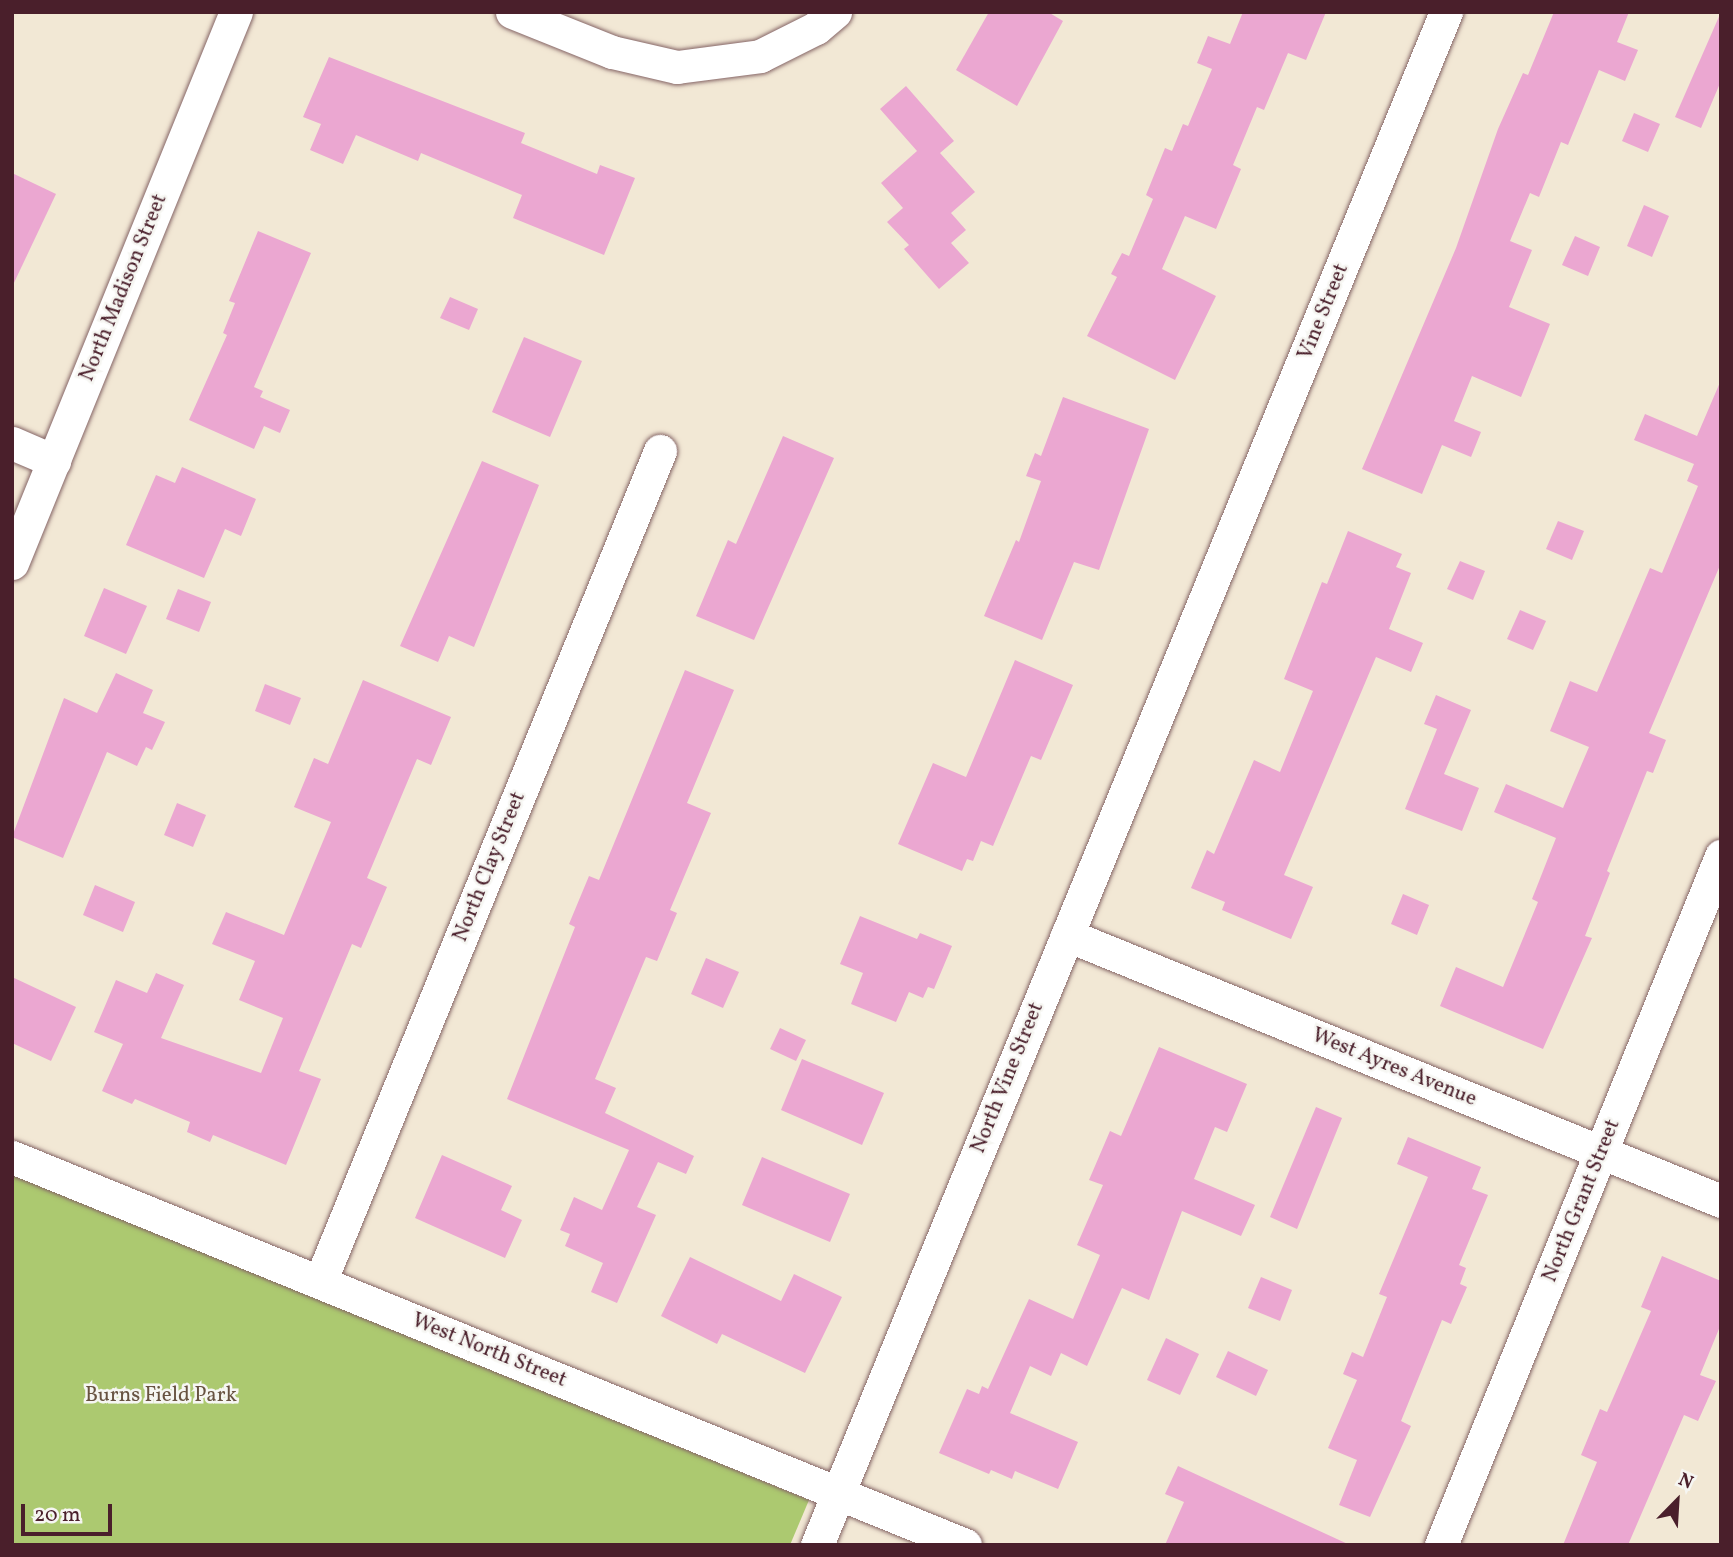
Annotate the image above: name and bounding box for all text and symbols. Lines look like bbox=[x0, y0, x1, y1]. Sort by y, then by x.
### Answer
street label: North Madison Street bbox=[75, 191, 173, 385]
street label: Vine Street bbox=[1293, 260, 1355, 364]
street label: North Clay Street bbox=[448, 788, 532, 946]
street label: North Vine Street bbox=[966, 999, 1050, 1157]
street label: West Ayres Avenue bbox=[1308, 1023, 1480, 1113]
street label: North Grant Street bbox=[1538, 1116, 1626, 1286]
street label: West North Street bbox=[408, 1308, 570, 1394]
park label: Burns Field Park bbox=[85, 1383, 237, 1409]
north arrow bbox=[1642, 1466, 1712, 1536]
text: N bbox=[1674, 1467, 1697, 1496]
scale bar bbox=[24, 1490, 116, 1534]
text: 20 m bbox=[34, 1501, 80, 1530]

